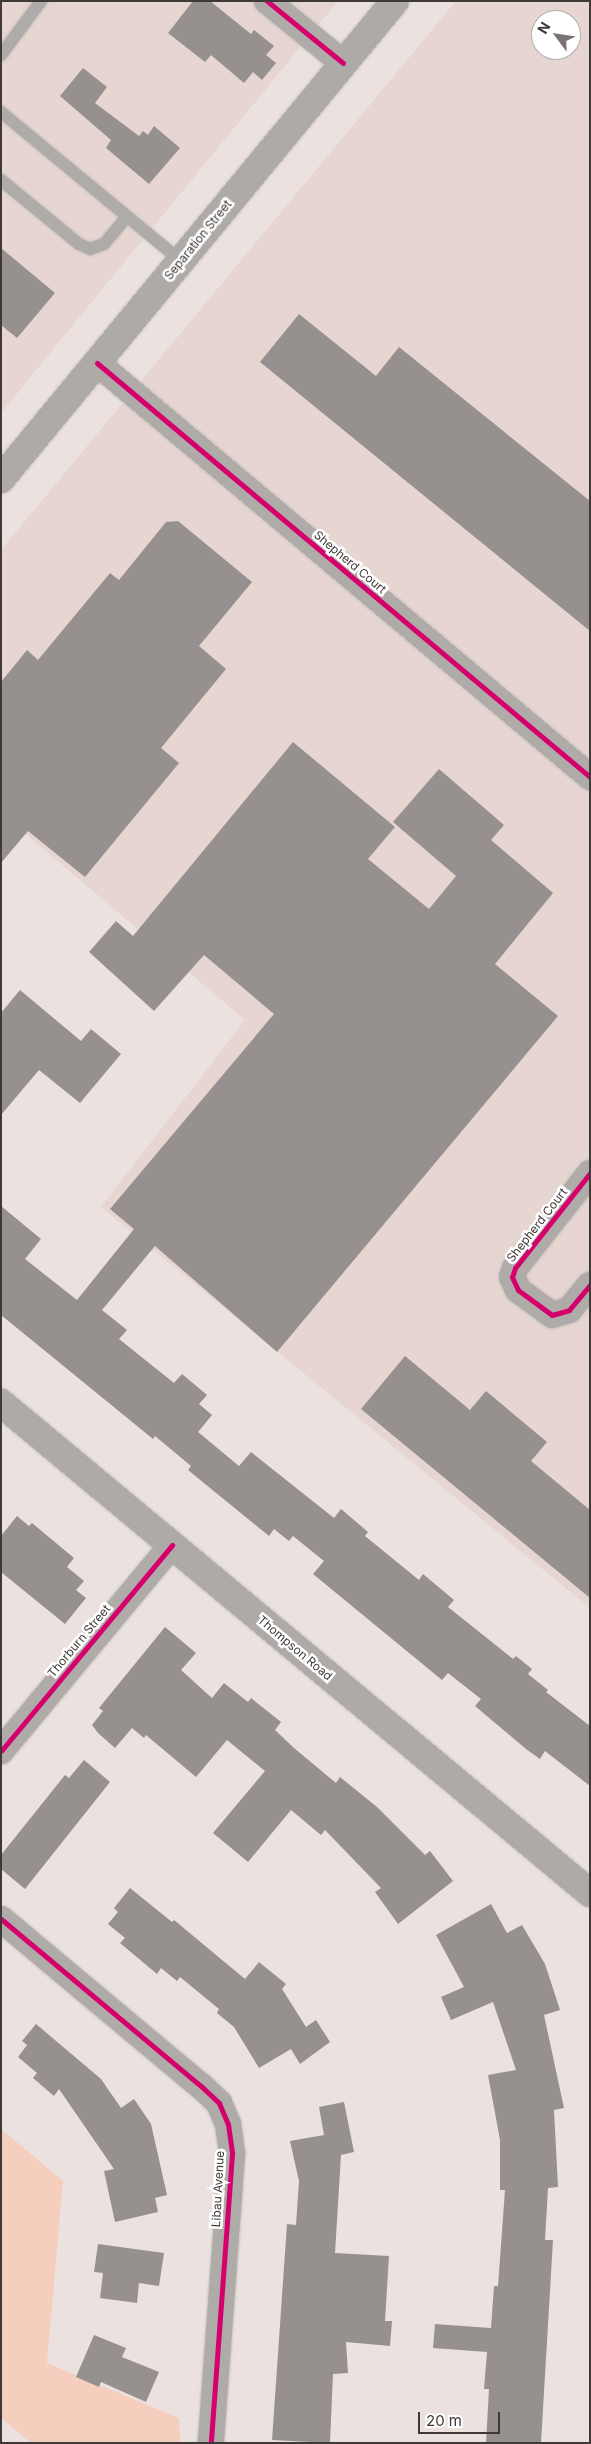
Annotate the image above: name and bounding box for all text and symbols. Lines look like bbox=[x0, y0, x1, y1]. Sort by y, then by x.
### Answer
north arrow bbox=[531, 10, 581, 60]
text: N bbox=[534, 19, 554, 36]
street label: Separation Street bbox=[161, 197, 235, 283]
street label: Shepherd Court bbox=[311, 528, 389, 596]
street label: Shepherd Court bbox=[504, 1185, 570, 1265]
street label: Thorburn Street bbox=[44, 1602, 114, 1680]
street label: Thompson Road bbox=[255, 1613, 335, 1683]
street label: Libau Avenue bbox=[209, 2150, 227, 2228]
scale bar bbox=[421, 2402, 504, 2434]
text: 20 m bbox=[426, 2411, 462, 2430]

